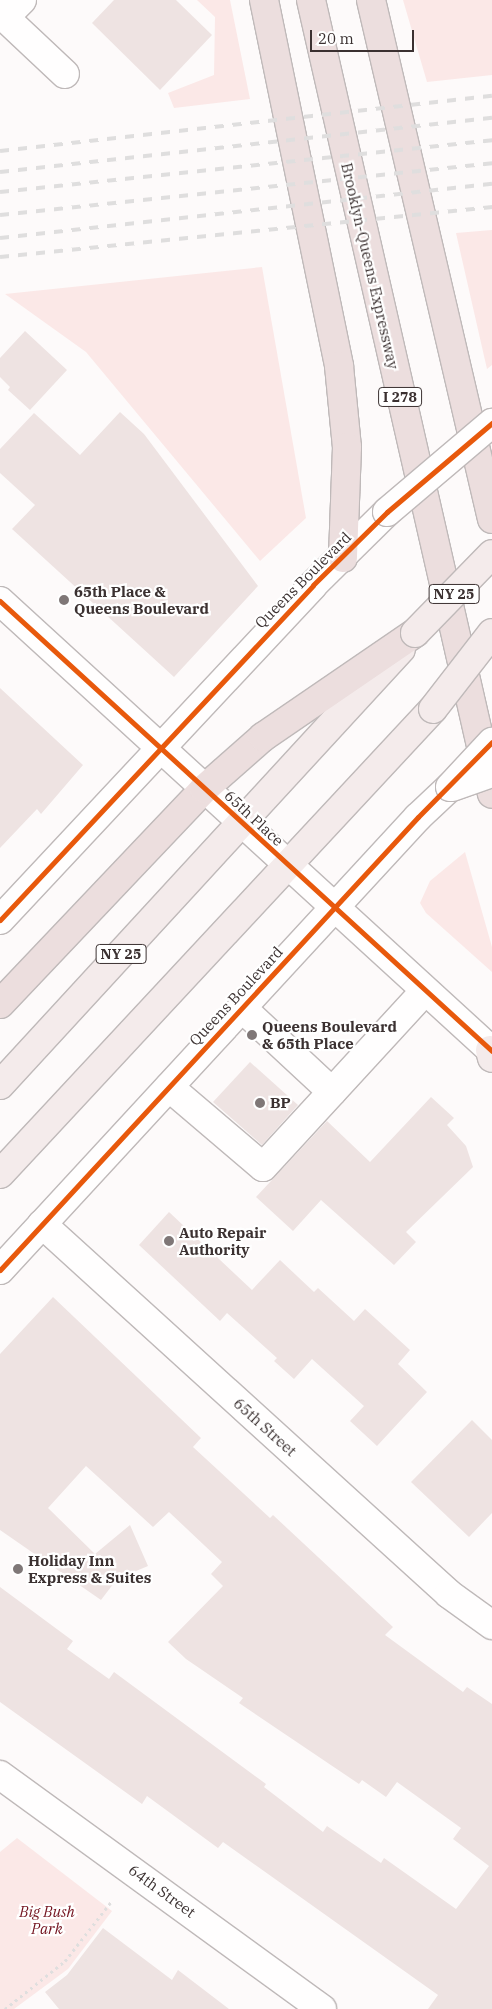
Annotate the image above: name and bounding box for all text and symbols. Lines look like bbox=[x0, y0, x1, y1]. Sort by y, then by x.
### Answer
scale bar bbox=[312, 20, 416, 52]
text: 20 m bbox=[318, 29, 354, 48]
street label: Brooklyn-Queens Expressway bbox=[337, 161, 403, 371]
road number: I 278 bbox=[378, 386, 422, 408]
street label: Queens Boulevard bbox=[251, 528, 355, 632]
place label: 65th Place & Queens Boulevard bbox=[74, 582, 209, 617]
road number: NY 25 bbox=[428, 582, 480, 606]
marker: 65th Place & Queens Boulevard bbox=[58, 594, 70, 606]
street label: 65th Place bbox=[221, 786, 287, 850]
road number: NY 25 bbox=[95, 942, 147, 966]
street label: Queens Boulevard bbox=[186, 943, 286, 1049]
place label: Queens Boulevard & 65th Place bbox=[262, 1017, 397, 1052]
marker: Queens Boulevard & 65th Place bbox=[246, 1029, 258, 1041]
place label: BP bbox=[270, 1094, 291, 1112]
marker: BP bbox=[254, 1097, 266, 1109]
place label: Auto Repair Authority bbox=[179, 1223, 266, 1258]
marker: Auto Repair Authority bbox=[163, 1235, 175, 1247]
street label: 65th Street bbox=[230, 1394, 300, 1460]
place label: Holiday Inn Express & Suites bbox=[28, 1551, 151, 1586]
marker: Holiday Inn Express & Suites bbox=[12, 1563, 24, 1575]
street label: 64th Street bbox=[125, 1861, 199, 1921]
park label: Big Bush Park bbox=[19, 1902, 75, 1937]

